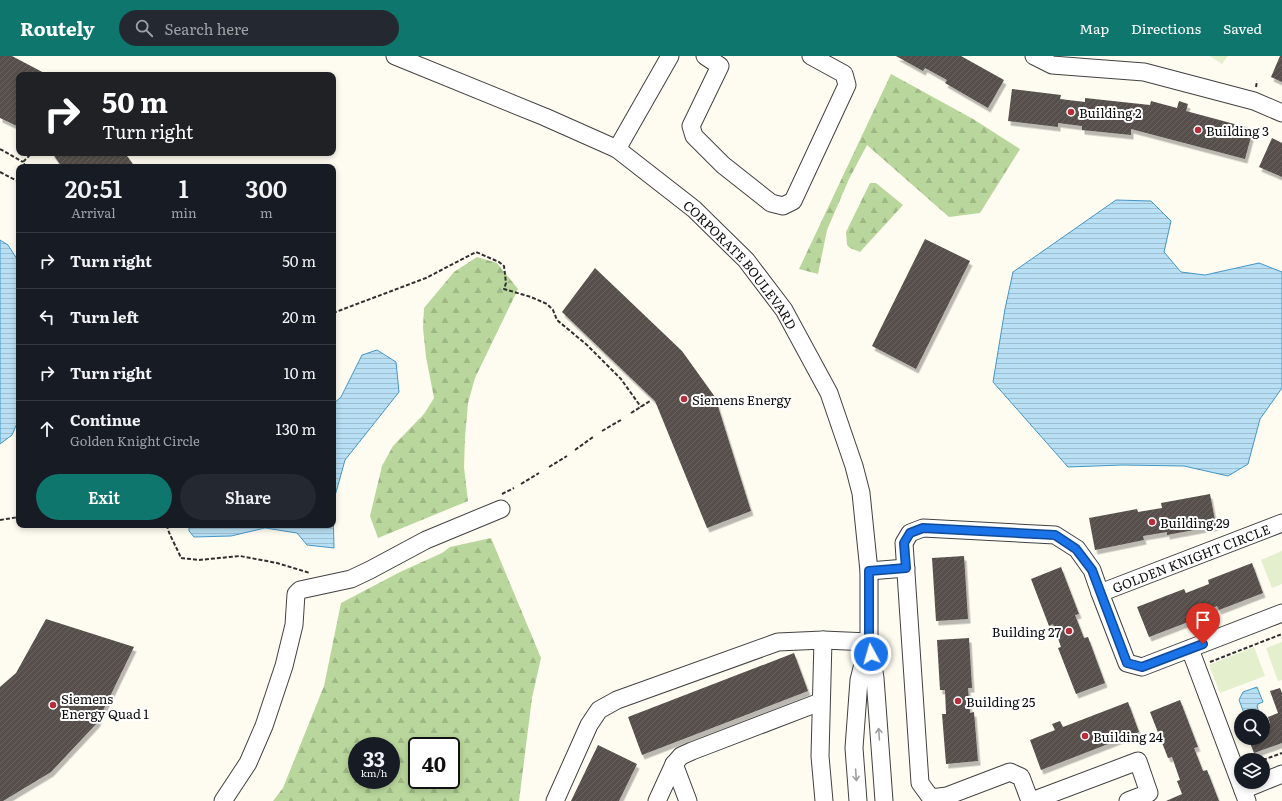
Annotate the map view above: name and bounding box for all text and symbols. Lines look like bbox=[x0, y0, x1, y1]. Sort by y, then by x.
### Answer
search box bbox=[119, 10, 399, 46]
text: Routely bbox=[20, 14, 95, 42]
icon: search bbox=[133, 17, 155, 39]
text: Search here bbox=[165, 17, 249, 40]
text: Map bbox=[1079, 18, 1109, 38]
text: Directions bbox=[1131, 18, 1201, 38]
text: Saved bbox=[1223, 18, 1262, 38]
text: 50 m bbox=[102, 80, 168, 122]
icon: right bbox=[36, 88, 88, 140]
place label: Building 2 bbox=[1079, 103, 1142, 122]
marker: Building 2 bbox=[1066, 107, 1076, 117]
text: Turn right bbox=[102, 118, 193, 145]
place label: Building 3 bbox=[1206, 121, 1269, 140]
marker: Building 3 bbox=[1193, 125, 1203, 135]
text: 20:51 bbox=[65, 170, 122, 205]
text: 1 bbox=[179, 170, 189, 205]
text: 300 bbox=[245, 170, 287, 205]
street label: CORPORATE BOULEVARD bbox=[680, 195, 802, 332]
text: Arrival bbox=[71, 203, 116, 222]
text: min bbox=[171, 203, 197, 222]
text: m bbox=[260, 203, 273, 222]
text: Turn right bbox=[70, 249, 152, 272]
text: 50 m bbox=[282, 249, 316, 272]
icon: right bbox=[36, 250, 58, 272]
text: Turn left bbox=[70, 305, 139, 328]
text: 20 m bbox=[282, 305, 316, 328]
icon: left bbox=[36, 306, 58, 328]
text: Turn right bbox=[70, 361, 152, 384]
text: 10 m bbox=[284, 361, 316, 384]
icon: right bbox=[36, 362, 58, 384]
place label: Siemens Energy bbox=[692, 390, 792, 409]
marker: Siemens Energy bbox=[679, 394, 689, 404]
text: Continue bbox=[70, 408, 140, 431]
text: 130 m bbox=[276, 417, 316, 440]
icon: ahead bbox=[36, 418, 58, 440]
text: Golden Knight Circle bbox=[70, 431, 200, 450]
button: Exit bbox=[36, 474, 172, 520]
button: Share bbox=[180, 474, 316, 520]
place label: Building 29 bbox=[1160, 513, 1230, 532]
marker: Building 29 bbox=[1147, 517, 1157, 527]
street label: GOLDEN KNIGHT CIRCLE bbox=[1109, 519, 1273, 597]
pin bbox=[1186, 603, 1220, 644]
icon: arrive bbox=[1192, 609, 1214, 631]
place label: Building 27 bbox=[992, 622, 1061, 641]
marker: Building 27 bbox=[1064, 626, 1074, 636]
position arrow bbox=[850, 633, 892, 675]
place label: Siemens Energy Quad 1 bbox=[61, 689, 149, 723]
place label: Building 25 bbox=[966, 692, 1036, 711]
marker: Building 25 bbox=[953, 696, 963, 706]
marker: Siemens Energy Quad 1 bbox=[48, 700, 58, 710]
map controls bbox=[1234, 709, 1270, 789]
button: search bbox=[1234, 709, 1270, 745]
place label: Building 24 bbox=[1093, 727, 1163, 746]
one-way arrow bbox=[876, 728, 883, 741]
marker: Building 24 bbox=[1080, 731, 1090, 741]
speed limit sign: 40 bbox=[408, 737, 460, 789]
text: 33 bbox=[363, 743, 385, 773]
button: layers bbox=[1234, 753, 1270, 789]
text: km/h bbox=[361, 765, 387, 780]
one-way arrow bbox=[853, 768, 860, 781]

